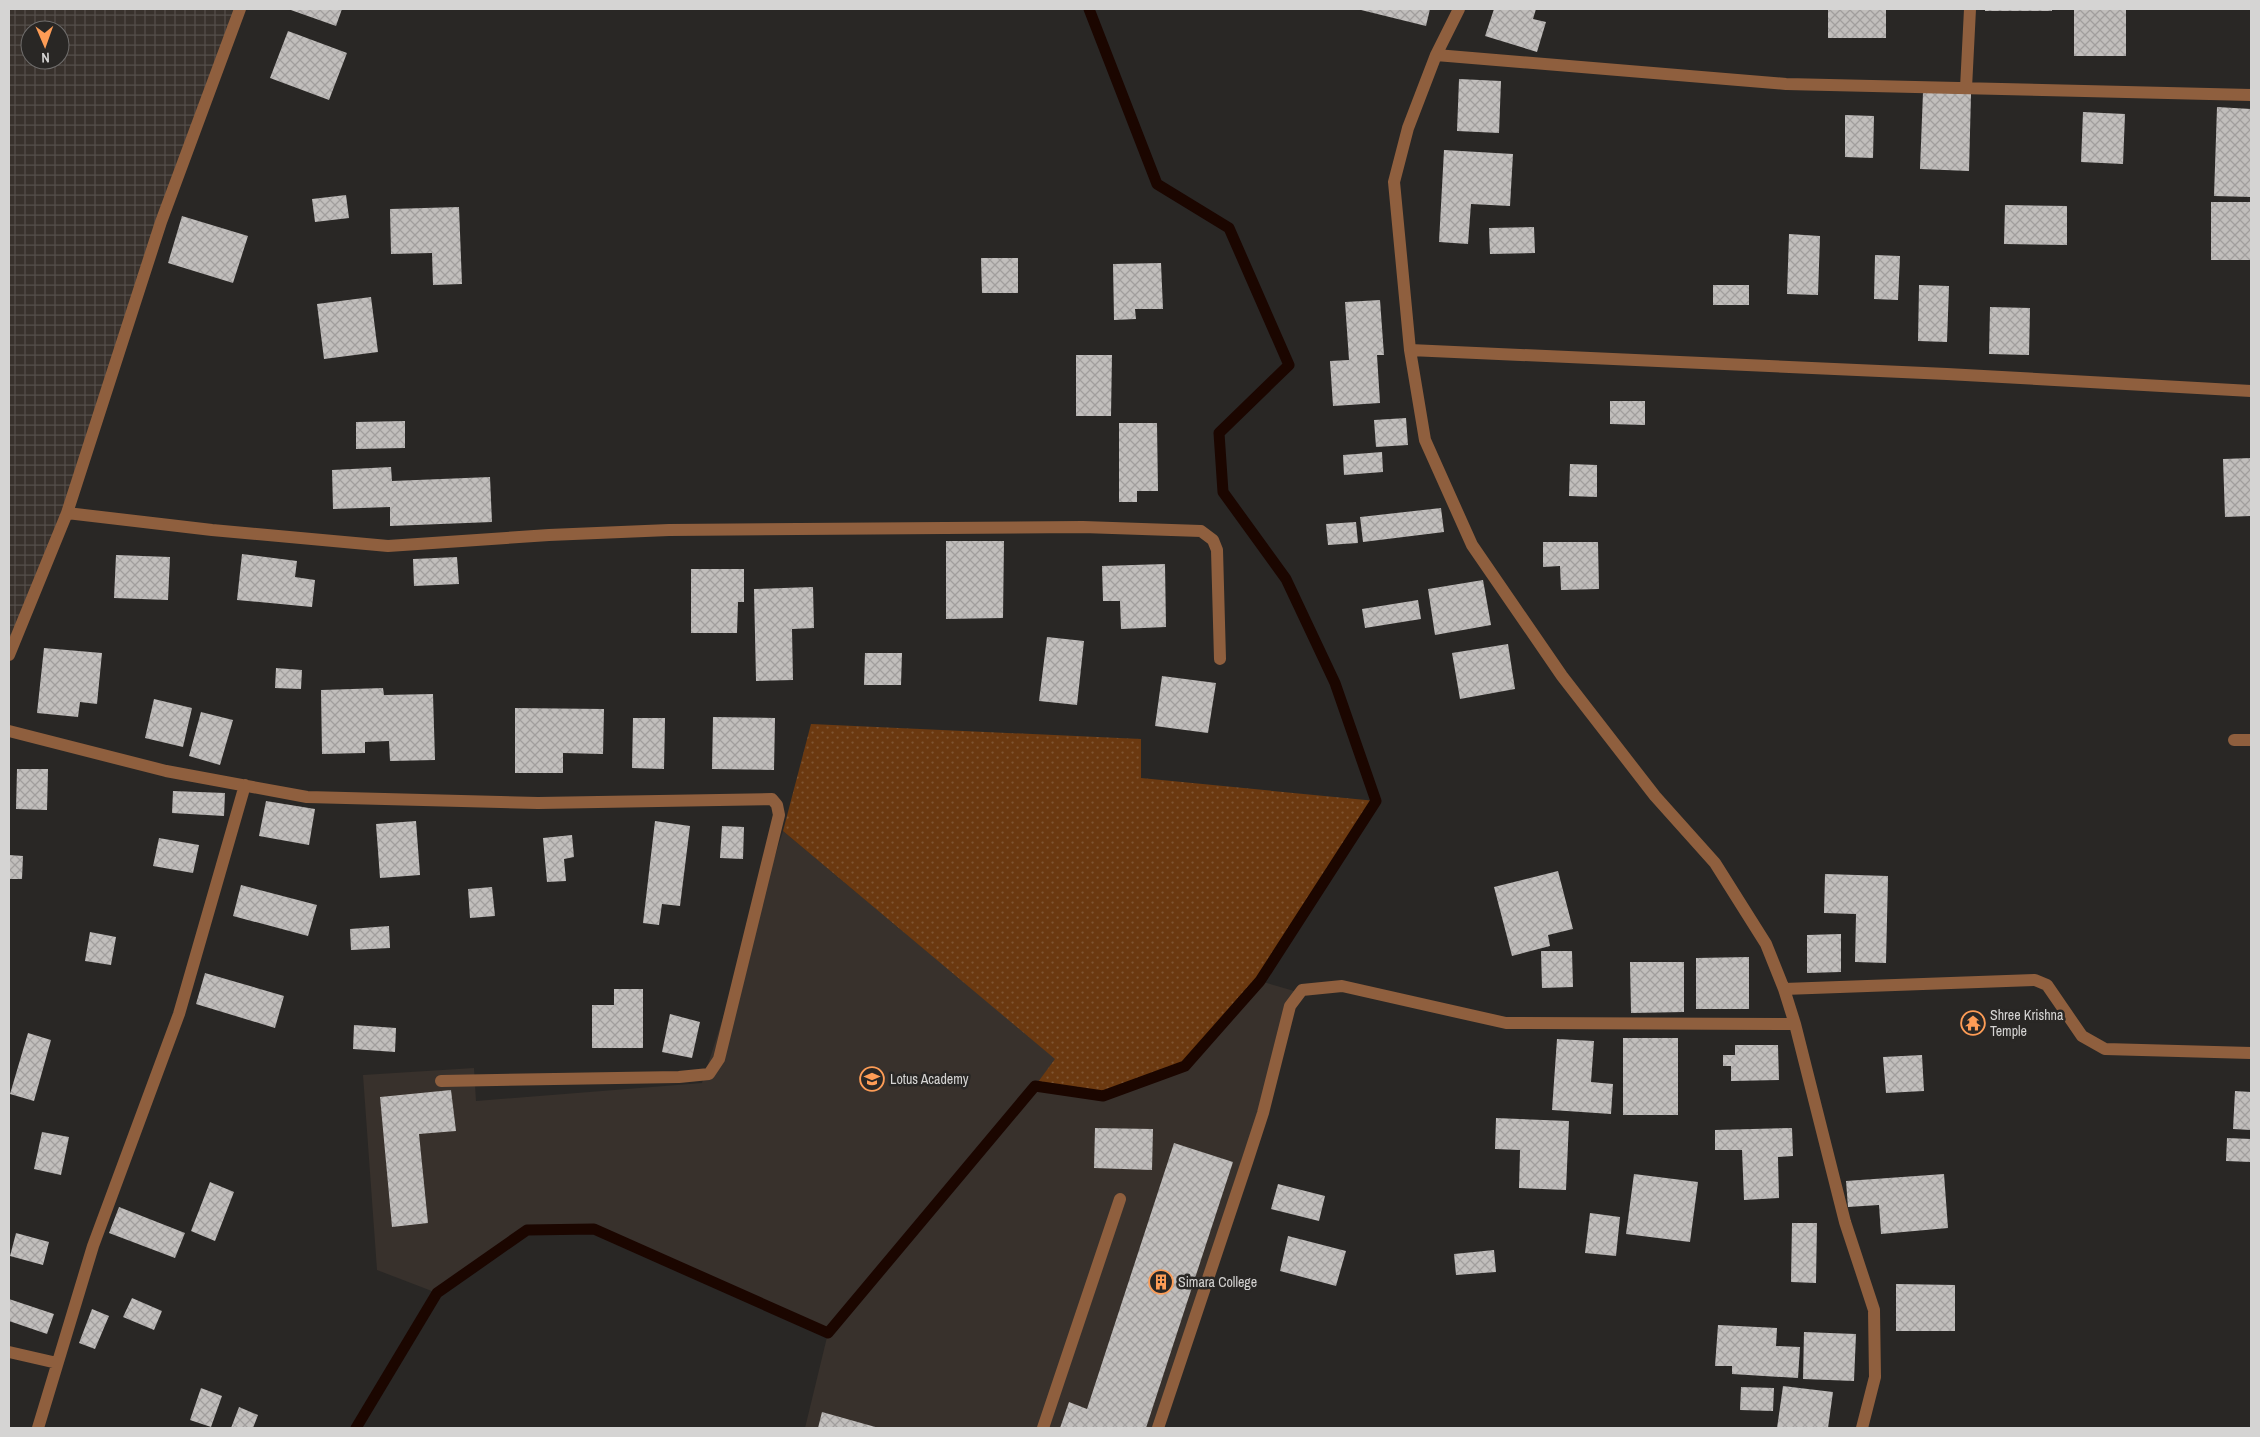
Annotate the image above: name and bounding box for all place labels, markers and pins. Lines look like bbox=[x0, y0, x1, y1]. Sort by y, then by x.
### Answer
place label: Shree Krishna Temple bbox=[1990, 1006, 2064, 1040]
temple icon: Shree Krishna Temple bbox=[1960, 1010, 1986, 1036]
school or university icon: Lotus Academy bbox=[859, 1066, 885, 1092]
place label: Lotus Academy bbox=[890, 1070, 969, 1088]
building icon: Simara College bbox=[1148, 1269, 1174, 1295]
place label: Simara College bbox=[1178, 1273, 1257, 1291]

